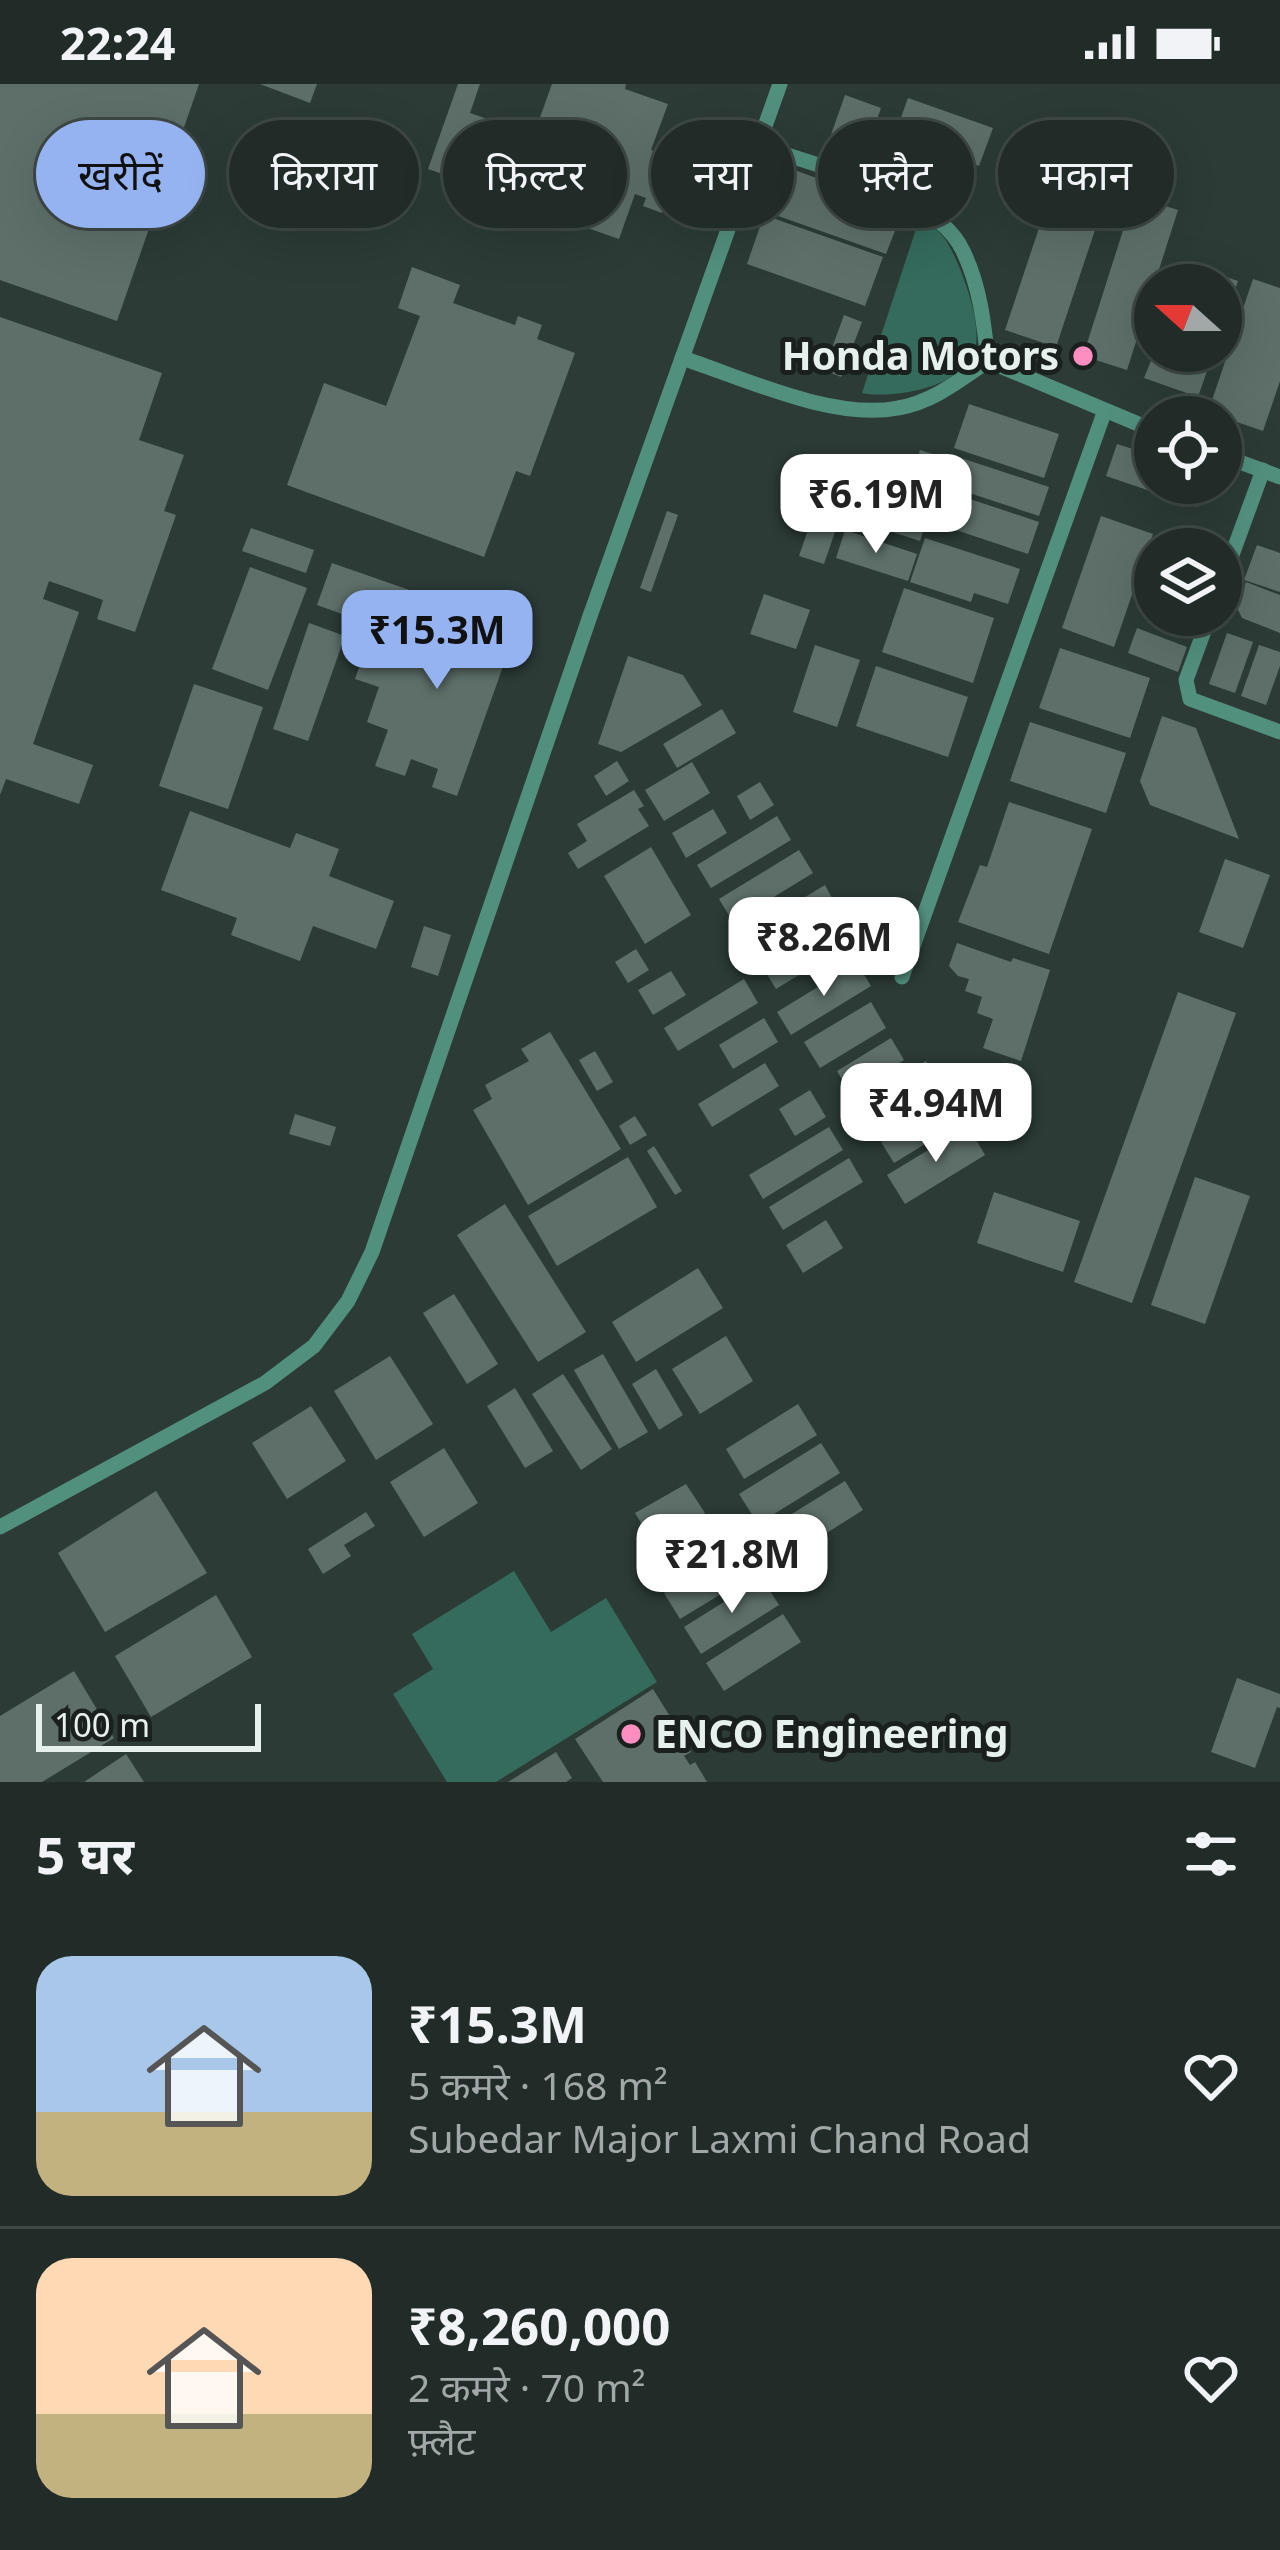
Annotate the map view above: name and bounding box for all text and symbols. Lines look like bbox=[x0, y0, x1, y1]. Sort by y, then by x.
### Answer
text: 22:24 bbox=[60, 12, 176, 73]
chip: खरीदें bbox=[36, 120, 205, 228]
chip: किराया bbox=[229, 120, 419, 228]
chip: फ़िल्टर bbox=[443, 120, 627, 228]
chip: नया bbox=[651, 120, 794, 228]
chip: फ़्लैट bbox=[818, 120, 974, 228]
chip: मकान bbox=[998, 120, 1174, 228]
north arrow bbox=[1134, 264, 1242, 372]
map controls bbox=[1134, 264, 1242, 636]
place label: Honda Motors bbox=[782, 328, 1059, 381]
marker: Honda Motors bbox=[1070, 343, 1096, 369]
button: locate bbox=[1134, 396, 1242, 504]
pin: ₹6.19M bbox=[778, 454, 974, 556]
text: ₹6.19M bbox=[808, 466, 944, 519]
button: layers bbox=[1134, 528, 1242, 636]
pin: ₹15.3M bbox=[339, 590, 535, 692]
text: ₹15.3M bbox=[369, 602, 505, 655]
pin: ₹8.26M bbox=[726, 897, 922, 999]
text: ₹8.26M bbox=[756, 909, 892, 962]
pin: ₹4.94M bbox=[838, 1063, 1034, 1165]
text: ₹4.94M bbox=[868, 1075, 1004, 1128]
pin: ₹21.8M bbox=[634, 1514, 830, 1616]
text: ₹21.8M bbox=[664, 1526, 800, 1579]
scale bar bbox=[36, 1698, 261, 1751]
text: 100 m bbox=[54, 1702, 150, 1747]
place label: ENCO Engineering bbox=[655, 1706, 1008, 1759]
marker: ENCO Engineering bbox=[618, 1721, 644, 1747]
text: 5 घर bbox=[36, 1819, 134, 1889]
icon: filters bbox=[1178, 1821, 1244, 1887]
text: ₹15.3M bbox=[408, 1988, 587, 2058]
icon: home bbox=[132, 2004, 276, 2148]
icon: heart bbox=[1178, 2043, 1244, 2109]
text: 5 कमरे · 168 m² bbox=[408, 2058, 668, 2111]
text: Subedar Major Laxmi Chand Road bbox=[408, 2111, 1031, 2164]
text: ₹8,260,000 bbox=[408, 2290, 670, 2360]
icon: home bbox=[132, 2306, 276, 2450]
icon: heart bbox=[1178, 2345, 1244, 2411]
text: 2 कमरे · 70 m² bbox=[408, 2360, 645, 2413]
text: फ़्लैट bbox=[408, 2413, 475, 2466]

